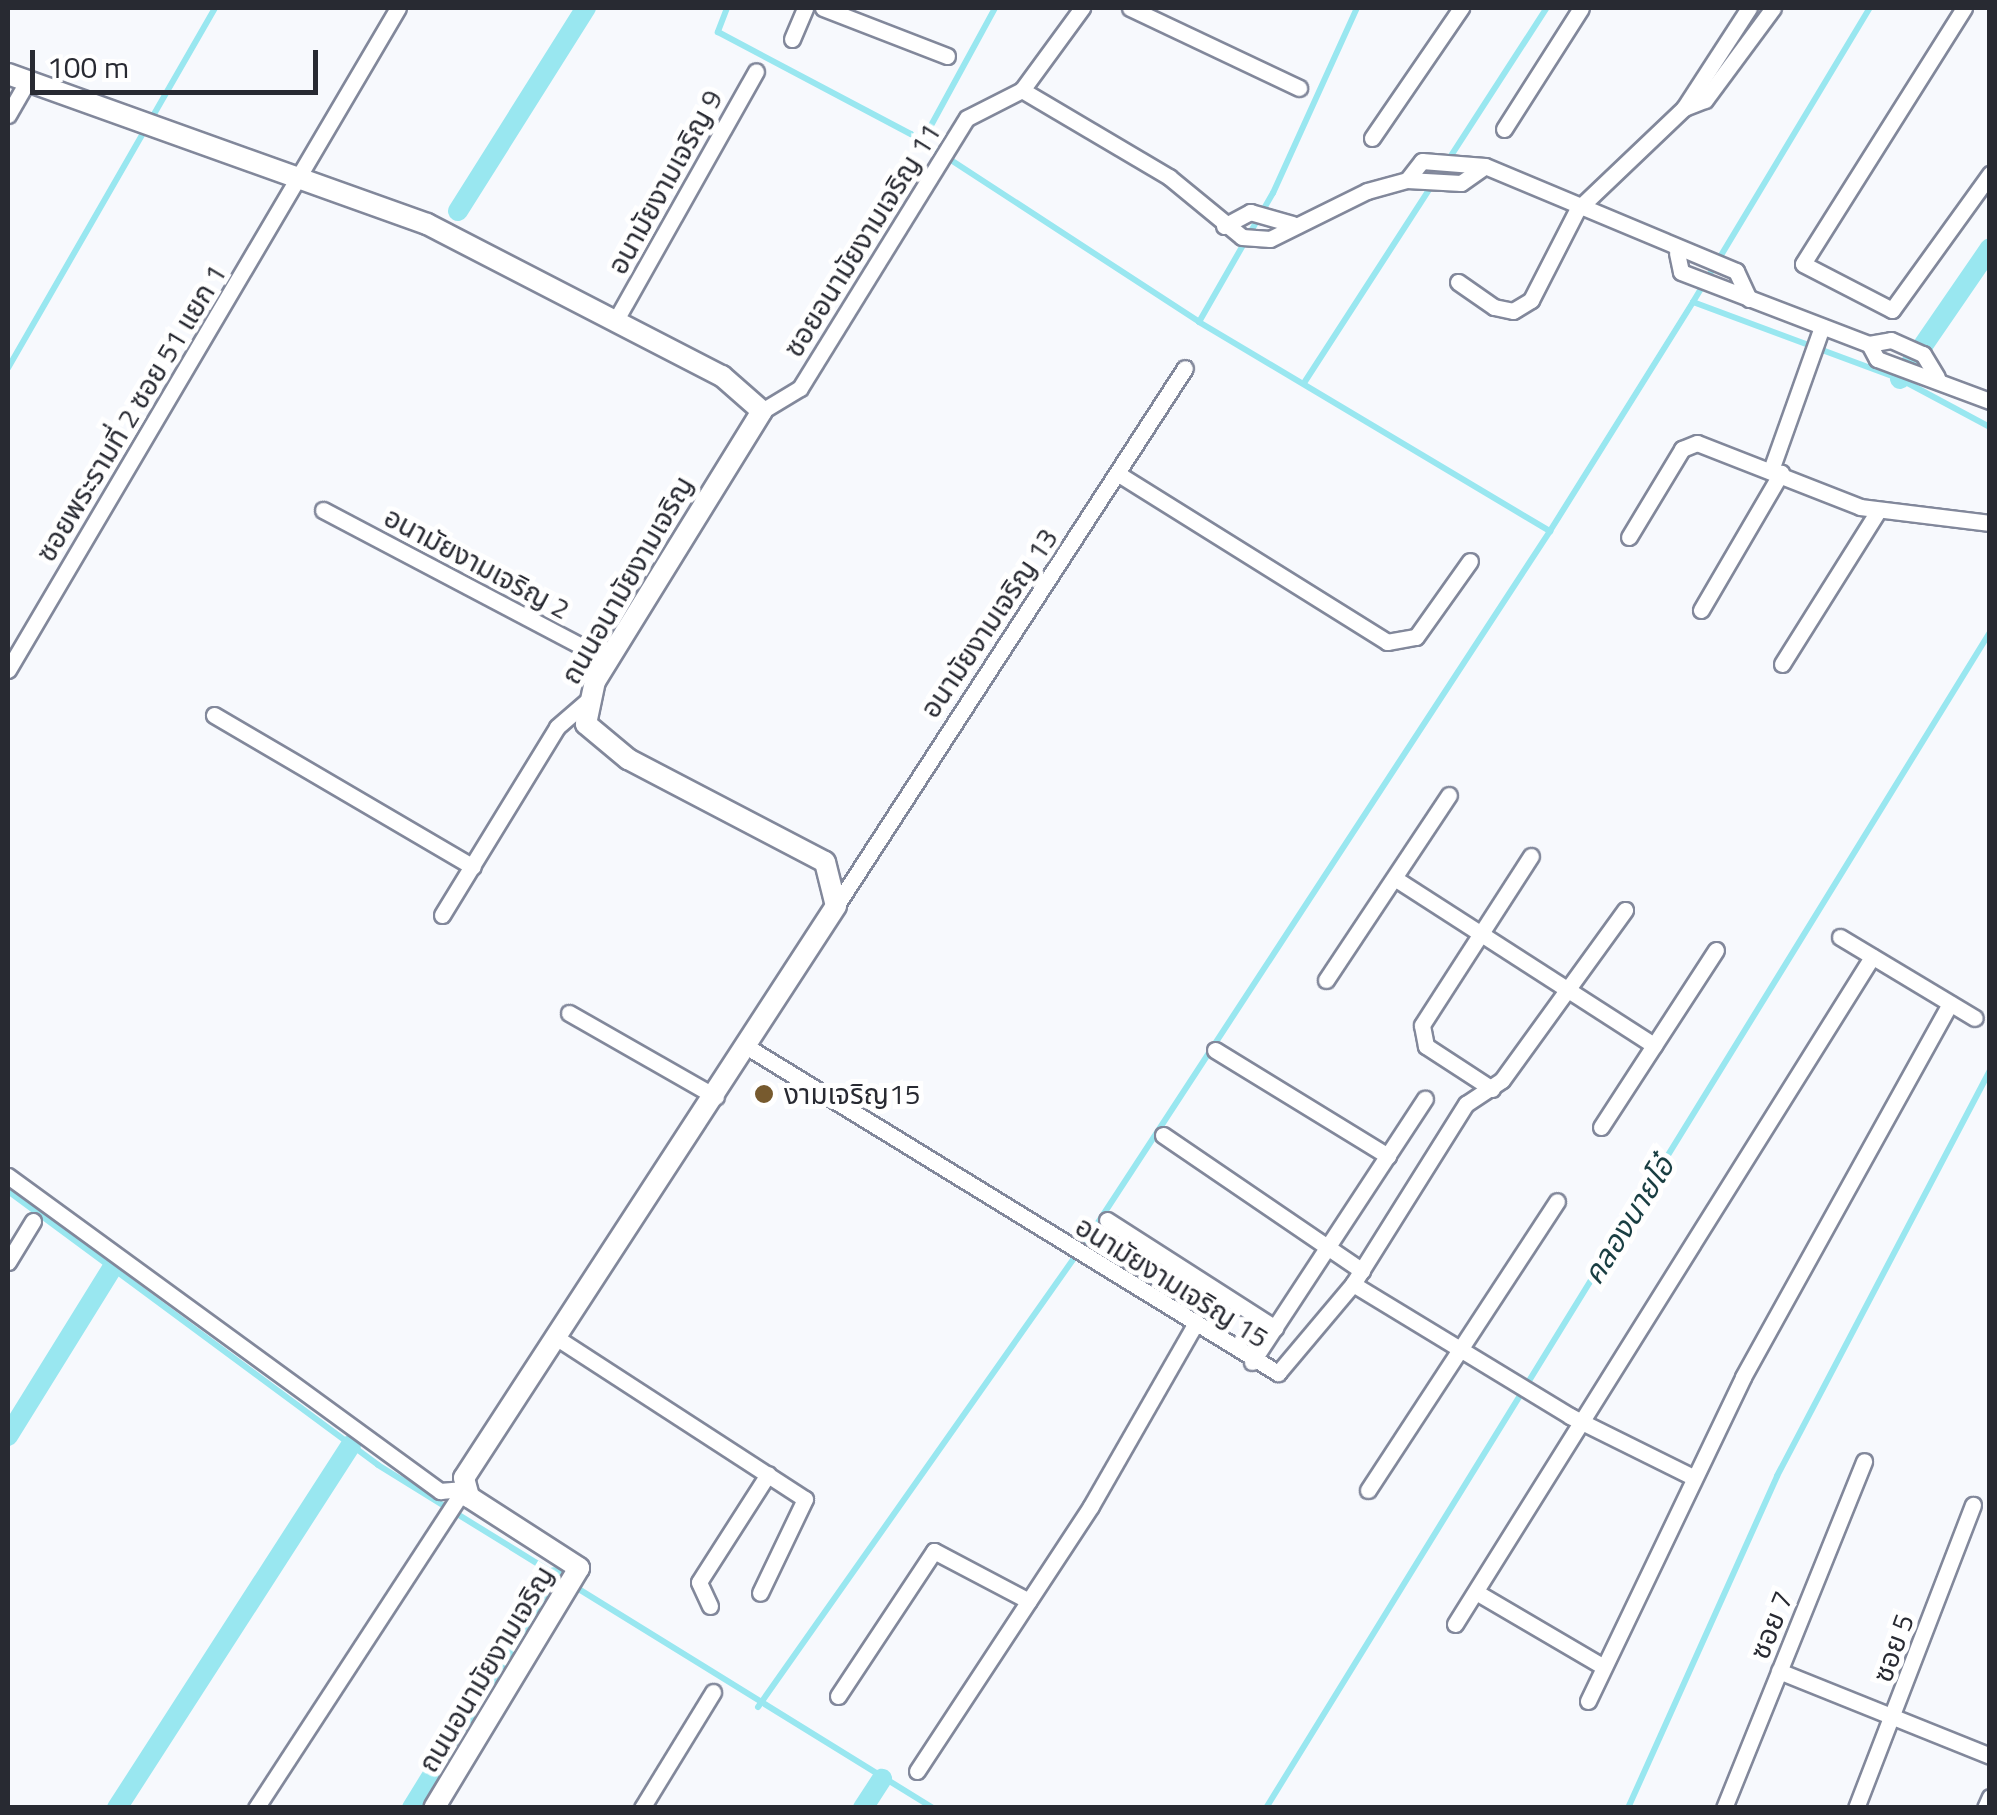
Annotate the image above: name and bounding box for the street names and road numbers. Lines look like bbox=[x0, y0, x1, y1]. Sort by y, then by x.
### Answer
street label: อนามัยงามเจริญ 9 bbox=[601, 84, 729, 280]
street label: ซอยอนามัยงามเจริญ 11 bbox=[776, 117, 948, 363]
street label: ซอยพระรามที่ 2 ซอย 51 แยก 1 bbox=[29, 258, 233, 568]
street label: ถนนอนามัยงามเจริญ bbox=[554, 470, 700, 690]
street label: อนามัยงามเจริญ 2 bbox=[378, 500, 576, 626]
street label: อนามัยงามเจริญ 13 bbox=[913, 522, 1065, 724]
street label: อนามัยงามเจริญ 15 bbox=[1069, 1209, 1275, 1355]
street label: ถนนอนามัยงามเจริญ bbox=[411, 1560, 561, 1778]
street label: ซอย 7 bbox=[1742, 1586, 1800, 1664]
street label: ซอย 5 bbox=[1865, 1609, 1921, 1687]

